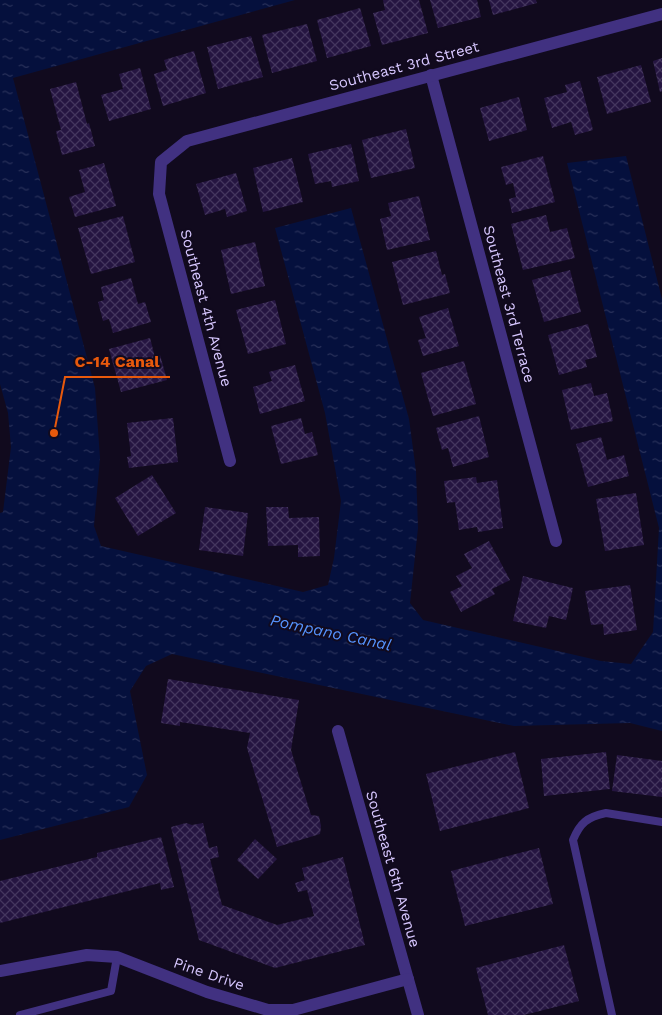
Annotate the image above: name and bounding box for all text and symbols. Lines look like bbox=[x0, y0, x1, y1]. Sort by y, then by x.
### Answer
street label: Southeast 3rd Street bbox=[327, 37, 481, 95]
street label: Southeast 3rd Terrace bbox=[479, 223, 539, 385]
street label: Southeast 4th Avenue bbox=[176, 227, 236, 389]
callout: C-14 Canal bbox=[65, 346, 170, 377]
text: C-14 Canal bbox=[75, 352, 160, 371]
water label: Pompano Canal bbox=[269, 610, 393, 655]
street label: Southeast 6th Avenue bbox=[362, 789, 424, 949]
street label: Pine Drive bbox=[171, 954, 247, 994]

